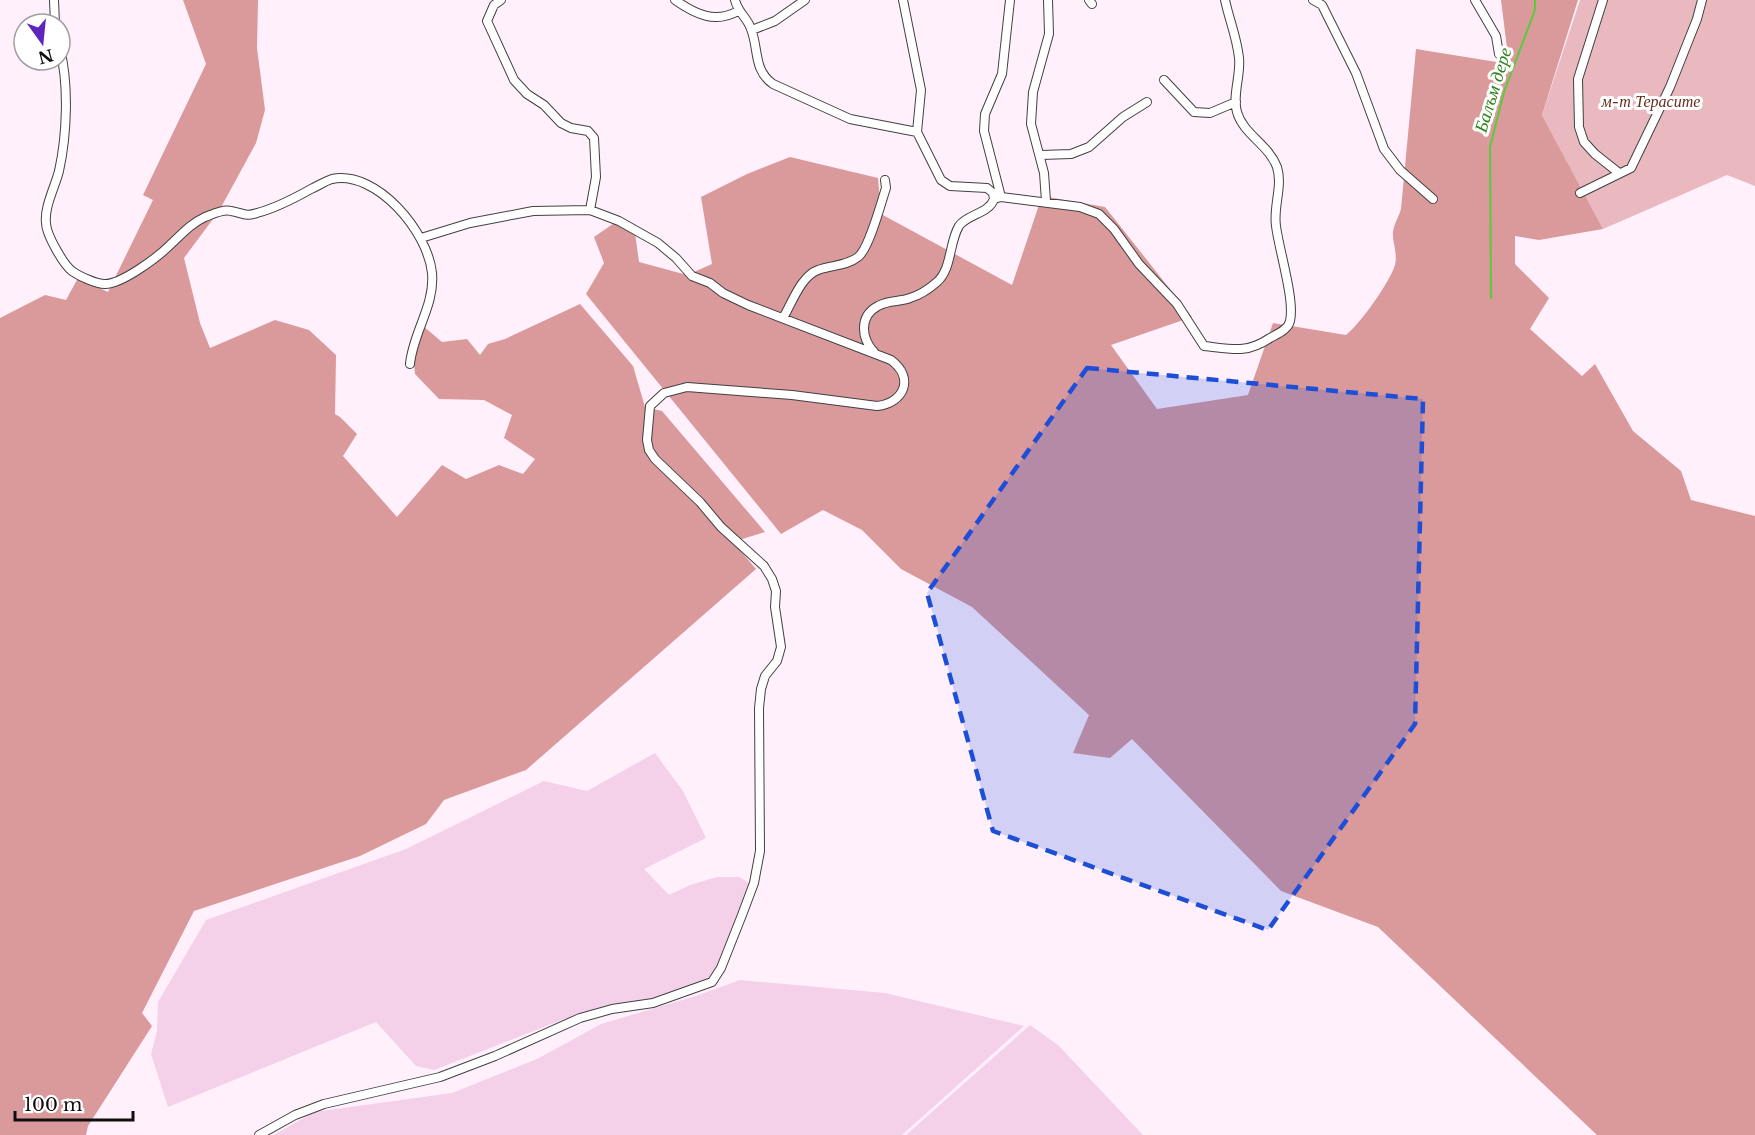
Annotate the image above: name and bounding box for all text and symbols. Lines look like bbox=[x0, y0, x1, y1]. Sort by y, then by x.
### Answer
north arrow bbox=[12, 12, 72, 72]
text: N bbox=[36, 45, 56, 68]
water label: Балъм дере bbox=[1469, 45, 1516, 136]
park label: м-т Терасите bbox=[1601, 91, 1700, 111]
scale bar bbox=[15, 1084, 134, 1122]
text: 100 m bbox=[24, 1094, 82, 1116]

